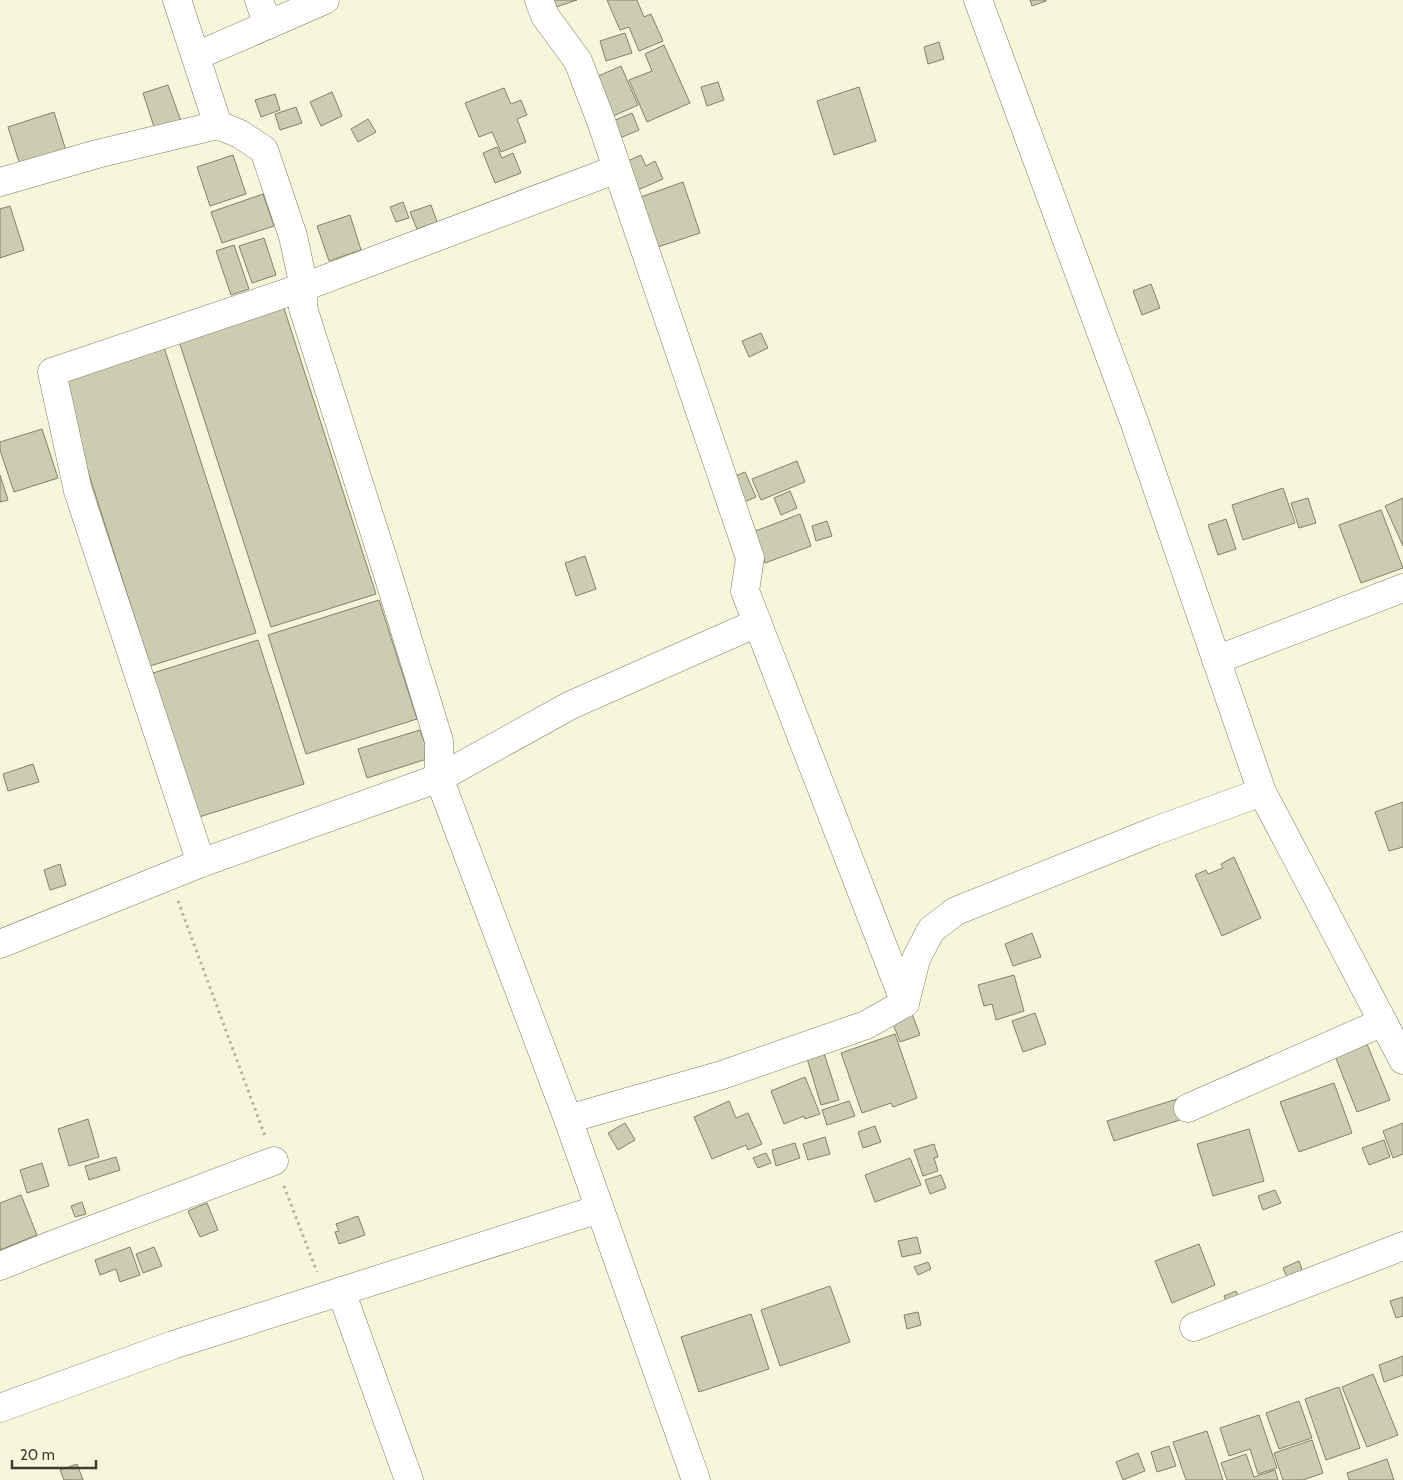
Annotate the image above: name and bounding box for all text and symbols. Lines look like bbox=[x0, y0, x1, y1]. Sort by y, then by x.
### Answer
scale bar bbox=[12, 1438, 96, 1470]
text: 20 m bbox=[20, 1446, 55, 1464]

